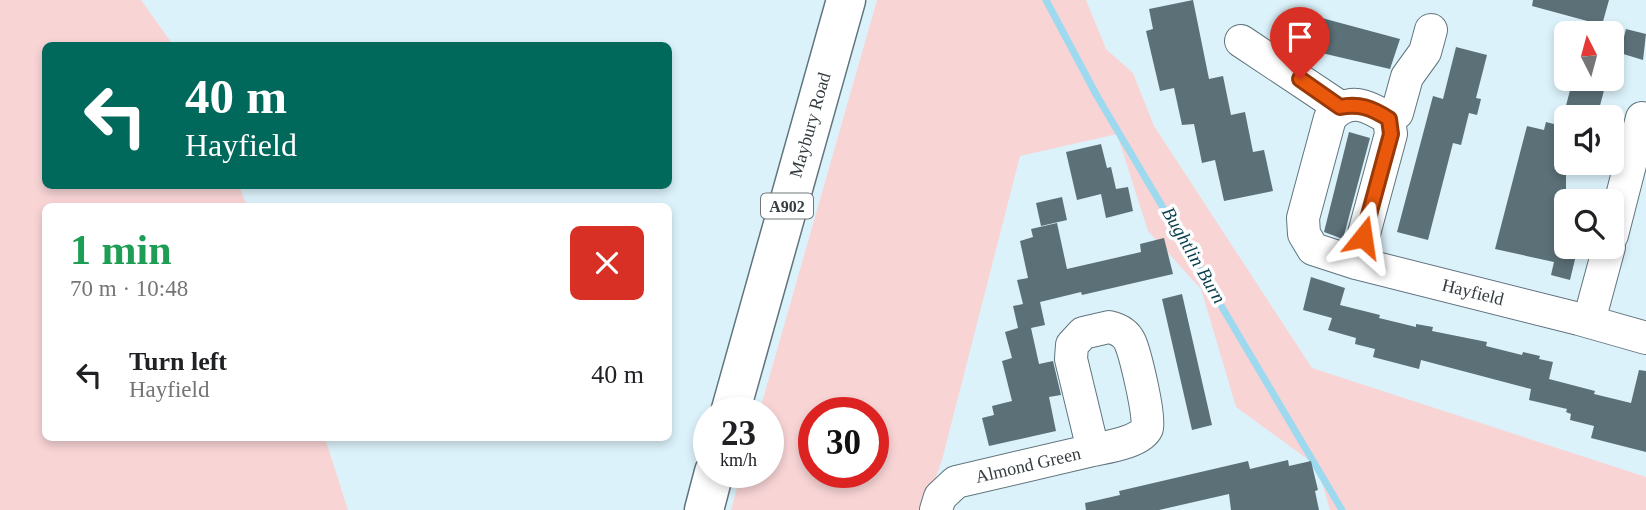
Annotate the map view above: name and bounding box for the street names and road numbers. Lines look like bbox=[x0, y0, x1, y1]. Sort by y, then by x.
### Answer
street label: Maybury Road bbox=[785, 70, 835, 180]
road number: A902 bbox=[761, 194, 813, 218]
street label: Hayfield bbox=[1440, 275, 1506, 309]
street label: Almond Green bbox=[973, 443, 1083, 487]

